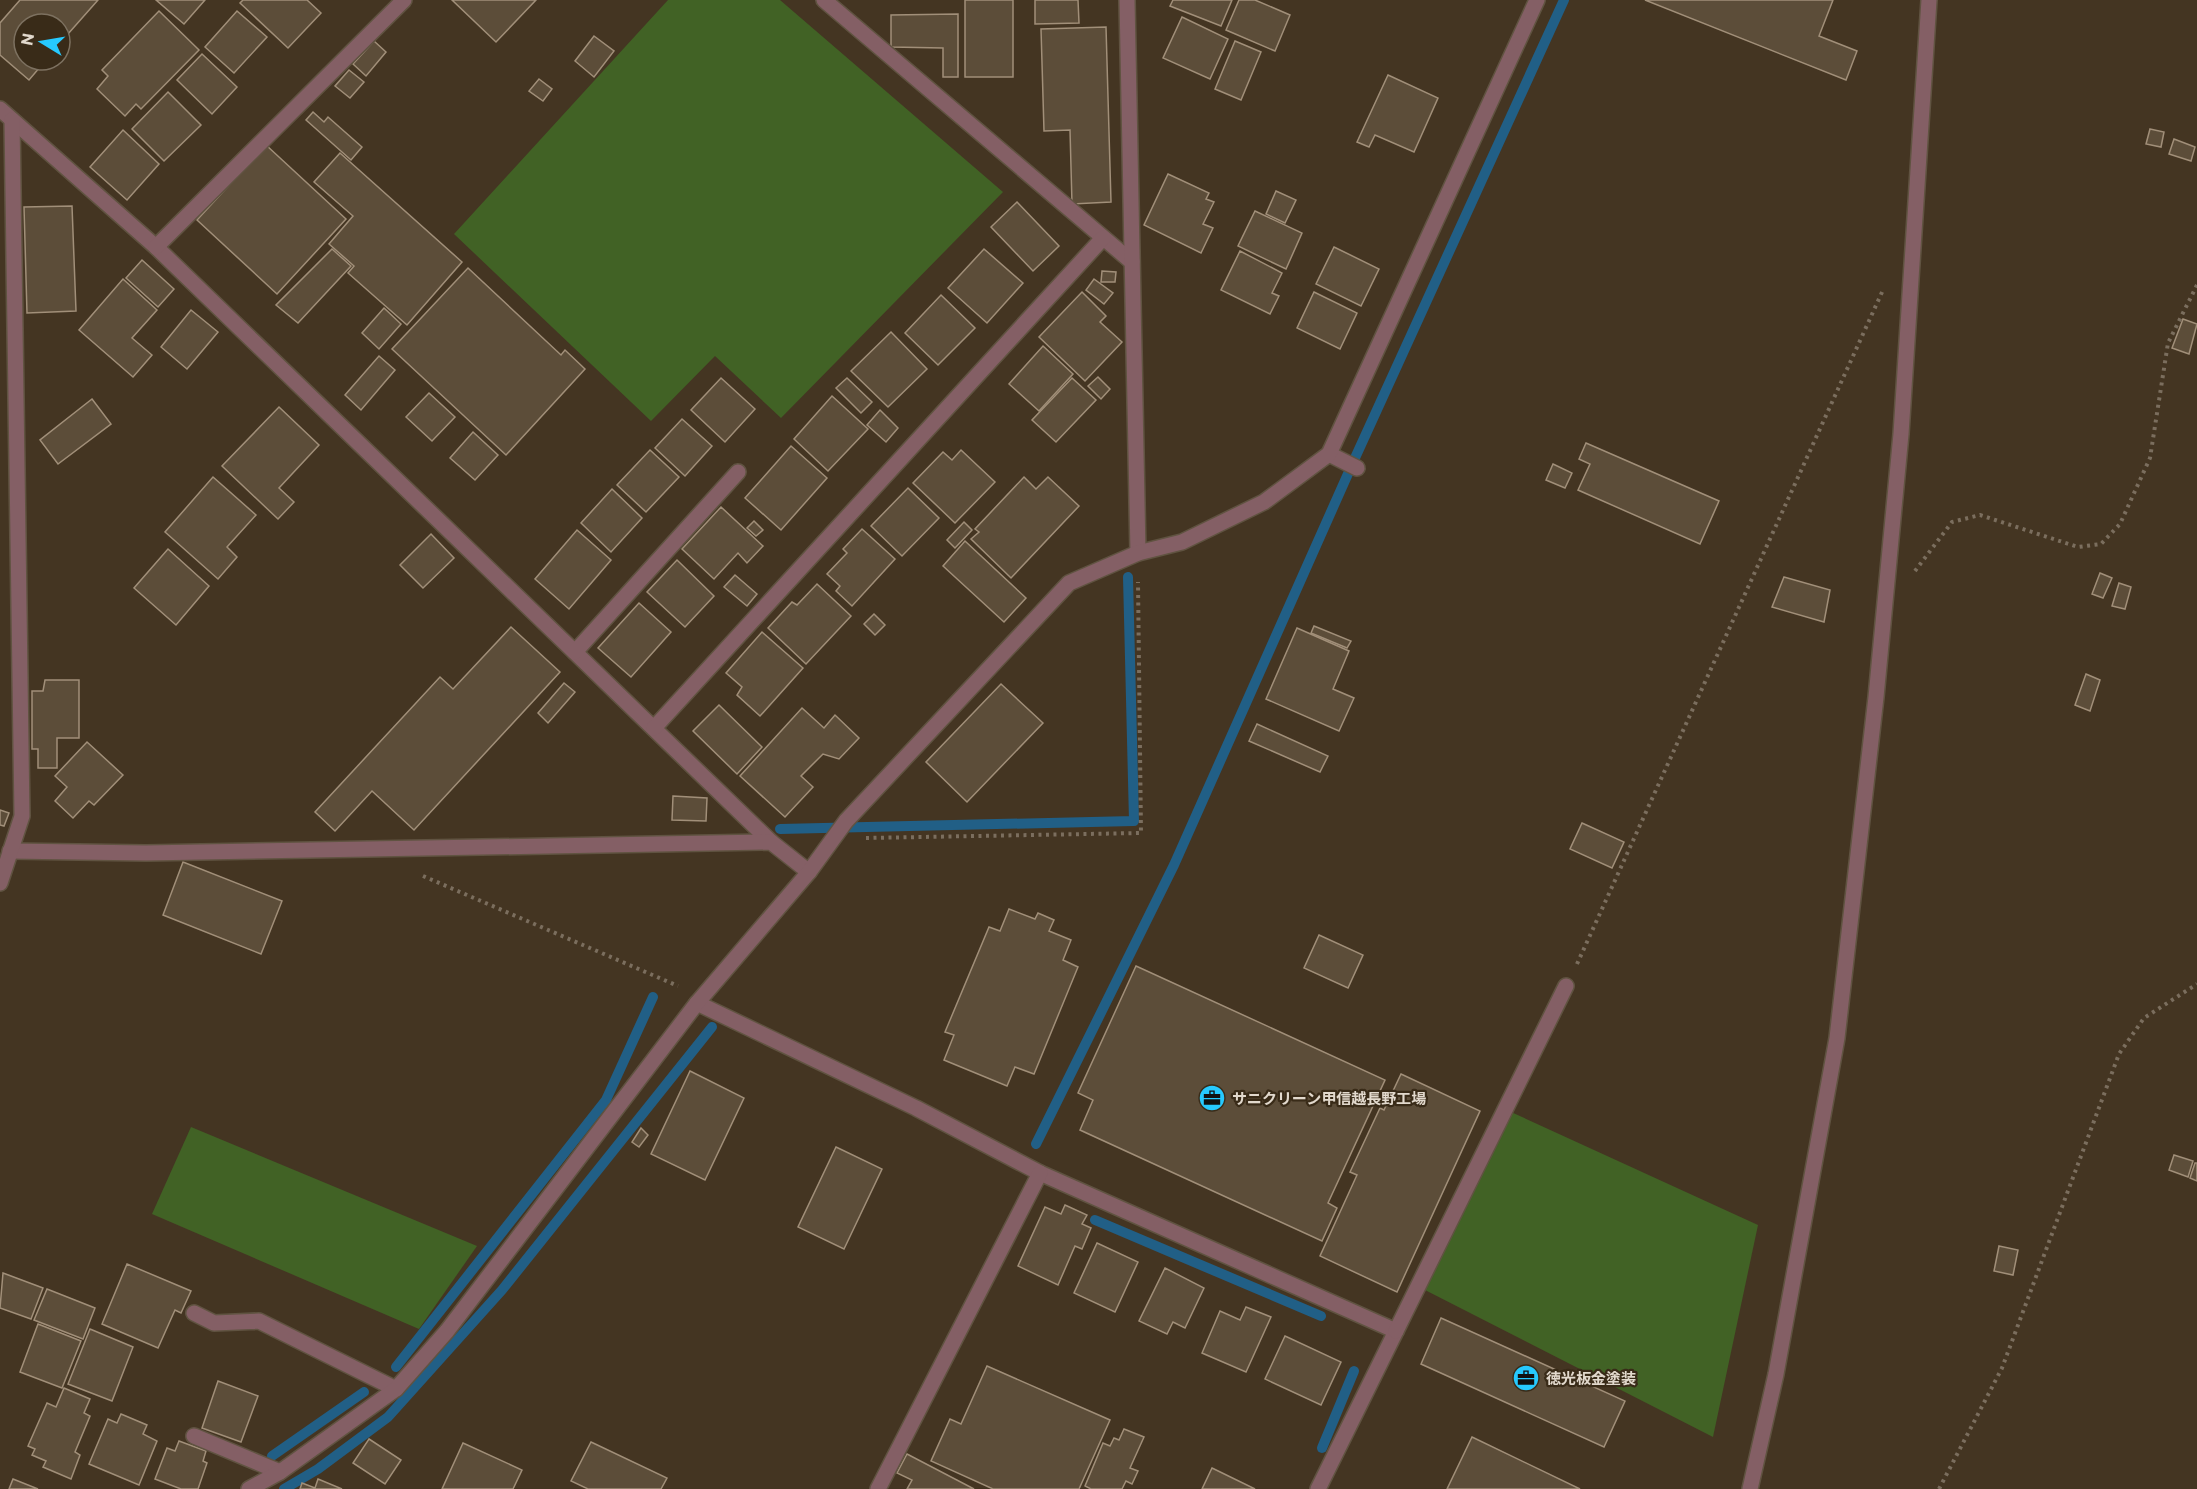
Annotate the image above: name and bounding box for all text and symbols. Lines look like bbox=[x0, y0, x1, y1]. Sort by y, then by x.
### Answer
north arrow bbox=[12, 12, 72, 72]
text: N bbox=[16, 31, 37, 47]
office icon: サニクリーン甲信越長野工場 bbox=[1197, 1083, 1227, 1113]
place label: サニクリーン甲信越長野工場 bbox=[1232, 1089, 1426, 1107]
office icon: 徳光板金塗装 bbox=[1511, 1363, 1541, 1393]
place label: 徳光板金塗装 bbox=[1546, 1369, 1636, 1387]

